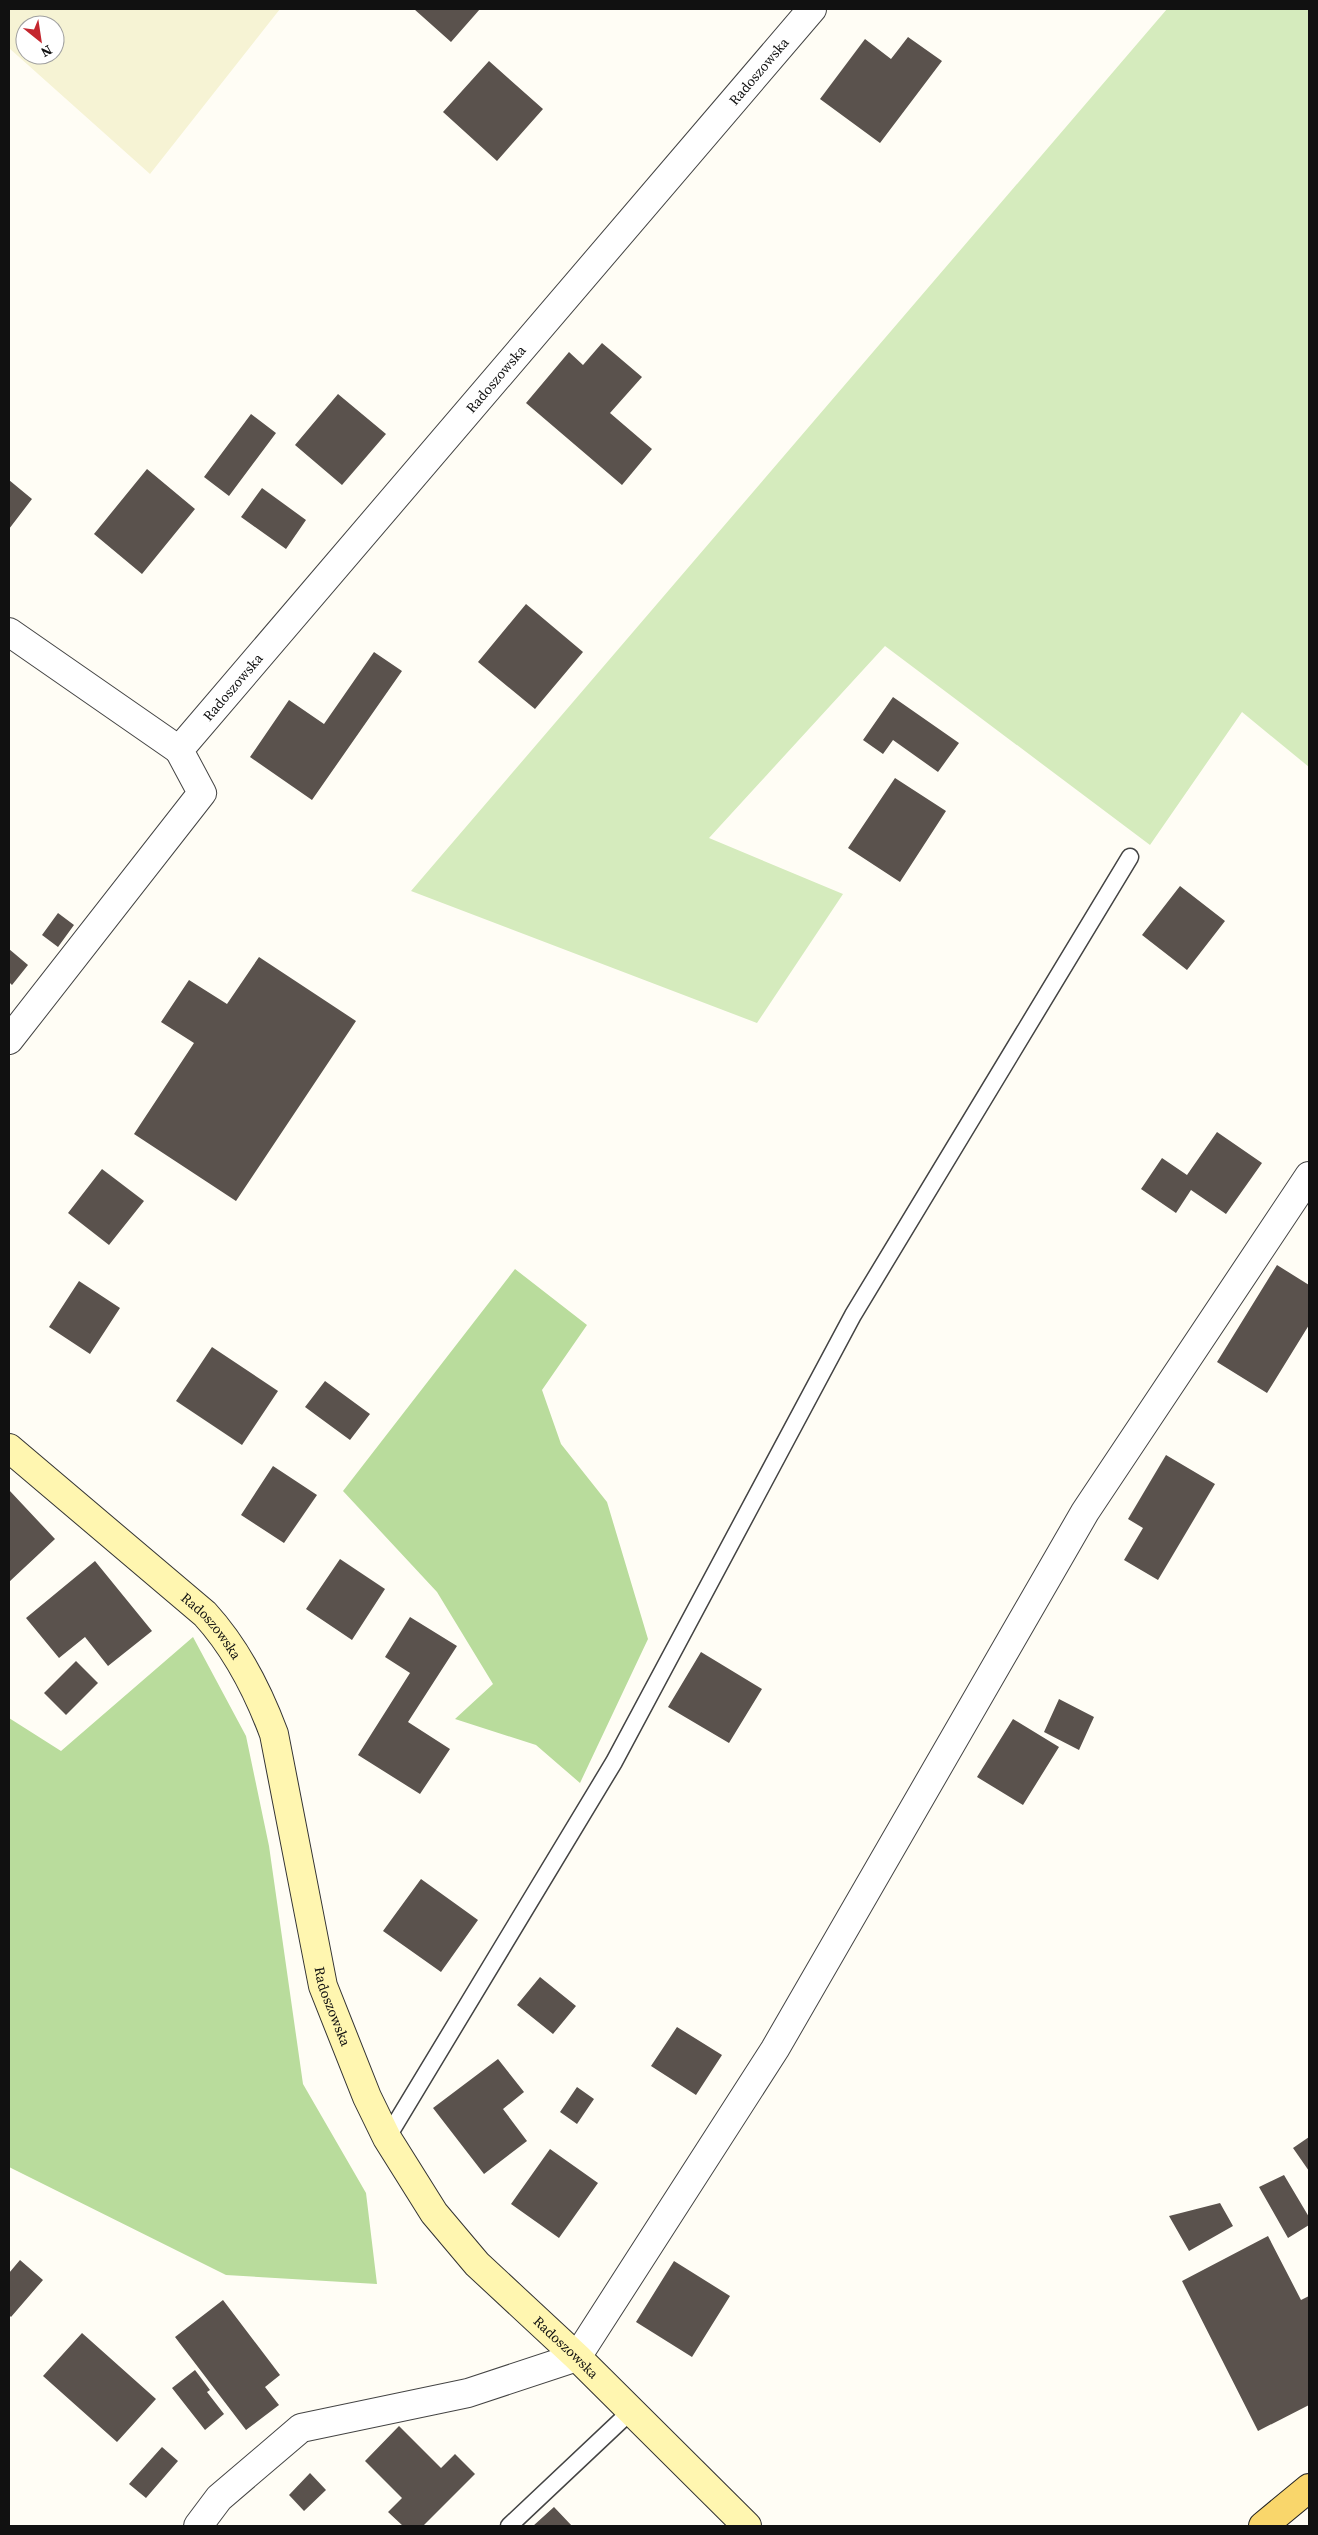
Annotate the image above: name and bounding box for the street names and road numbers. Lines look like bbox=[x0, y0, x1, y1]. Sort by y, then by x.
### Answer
street label: Radoszowska bbox=[724, 32, 794, 109]
street label: Radoszowska bbox=[461, 340, 531, 417]
street label: Radoszowska bbox=[198, 648, 268, 725]
street label: Radoszowska bbox=[177, 1588, 247, 1664]
street label: Radoszowska bbox=[309, 1965, 356, 2050]
street label: Radoszowska bbox=[529, 2311, 604, 2384]

